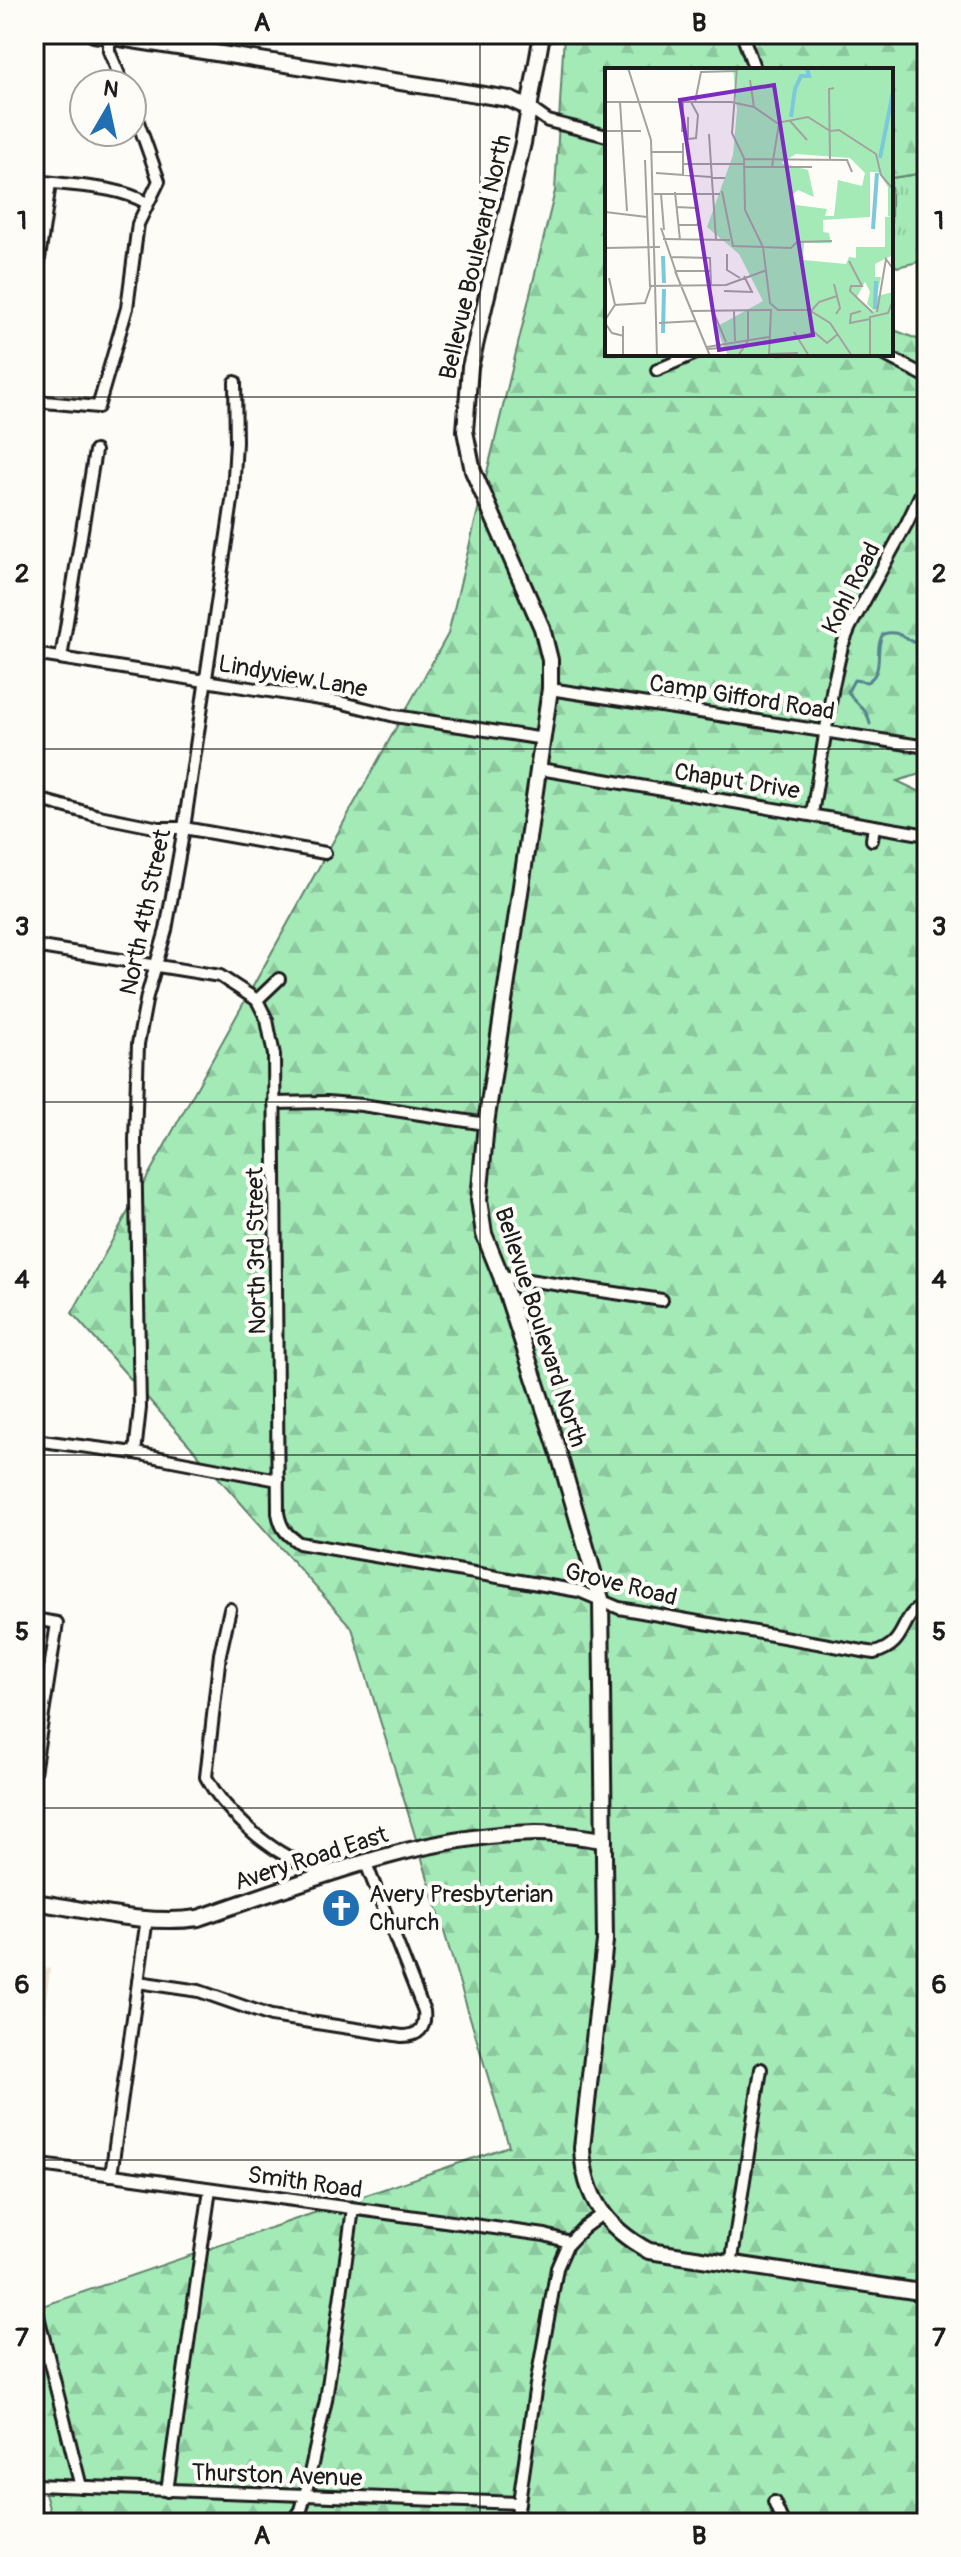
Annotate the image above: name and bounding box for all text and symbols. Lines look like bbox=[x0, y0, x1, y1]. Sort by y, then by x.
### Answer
text: A bbox=[254, 7, 271, 39]
text: B bbox=[692, 7, 706, 39]
north arrow bbox=[68, 68, 148, 148]
inset map bbox=[605, 68, 893, 356]
text: N bbox=[101, 74, 121, 104]
street label: Bellevue Boulevard North bbox=[433, 132, 518, 382]
text: 1 bbox=[17, 205, 27, 237]
text: 1 bbox=[934, 205, 944, 237]
street label: Kohl Road bbox=[816, 537, 887, 639]
text: 2 bbox=[15, 558, 29, 590]
text: 2 bbox=[932, 558, 946, 590]
street label: Lindyview Lane bbox=[216, 649, 370, 704]
street label: Camp Gifford Road bbox=[647, 669, 837, 726]
street label: Chaput Drive bbox=[672, 757, 802, 806]
street label: North 4th Street bbox=[114, 826, 177, 998]
text: 3 bbox=[15, 911, 29, 943]
text: 3 bbox=[932, 911, 946, 943]
street label: North 3rd Street bbox=[241, 1167, 272, 1335]
street label: Bellevue Boulevard North bbox=[488, 1204, 593, 1451]
text: 4 bbox=[14, 1264, 30, 1296]
text: 4 bbox=[931, 1264, 947, 1296]
street label: Grove Road bbox=[562, 1557, 680, 1612]
text: 5 bbox=[15, 1616, 29, 1648]
text: 5 bbox=[932, 1616, 946, 1648]
street label: Avery Road East bbox=[231, 1820, 392, 1897]
place label: Avery Presbyterian Church bbox=[369, 1880, 554, 1937]
church icon: Avery Presbyterian Church bbox=[320, 1887, 362, 1929]
text: 6 bbox=[14, 1969, 30, 2001]
text: 6 bbox=[931, 1969, 947, 2001]
street label: Smith Road bbox=[246, 2160, 364, 2205]
text: 7 bbox=[15, 2322, 29, 2354]
text: 7 bbox=[932, 2322, 946, 2354]
street label: Thurston Avenue bbox=[191, 2458, 363, 2493]
text: A bbox=[254, 2520, 271, 2552]
text: B bbox=[692, 2520, 706, 2552]

